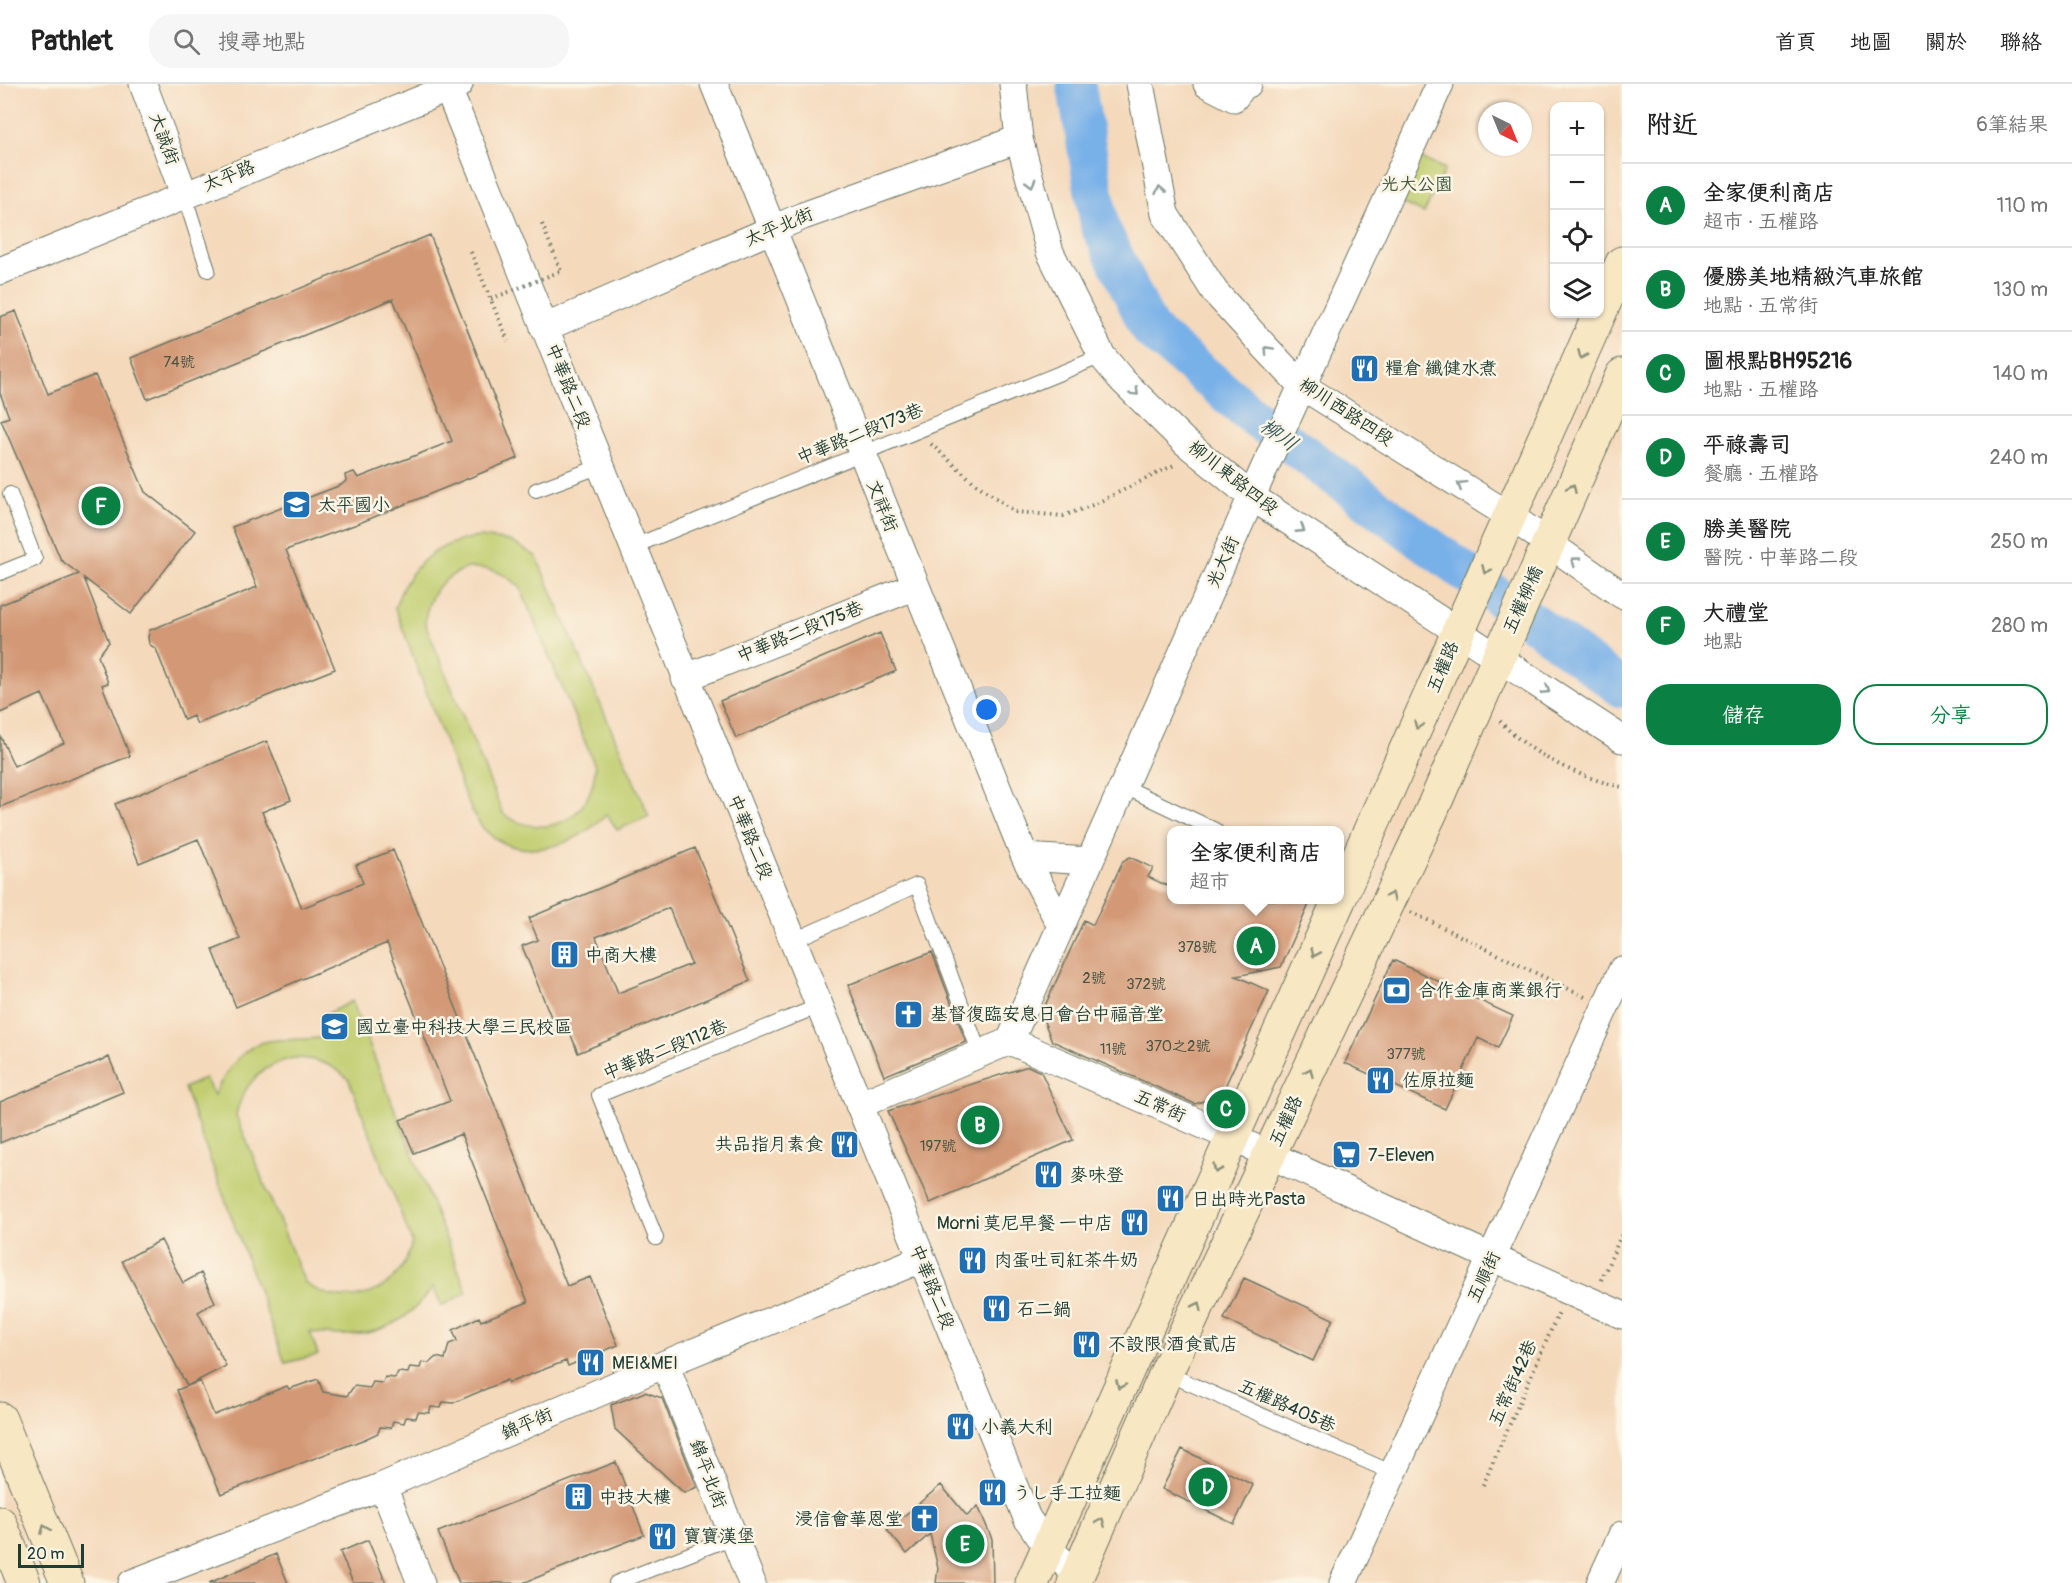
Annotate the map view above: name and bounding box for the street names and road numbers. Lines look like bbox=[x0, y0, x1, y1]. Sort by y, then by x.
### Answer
street label: 大誠街 bbox=[144, 110, 184, 168]
street label: 太平路 bbox=[200, 155, 258, 197]
street label: 太平北街 bbox=[741, 202, 817, 252]
street label: 中華路二段 bbox=[540, 340, 596, 432]
street label: 柳川西路四段 bbox=[1294, 373, 1398, 451]
street label: 中華路二段173巷 bbox=[793, 398, 927, 470]
street label: 柳川東路四段 bbox=[1183, 436, 1283, 520]
street label: 文祥街 bbox=[861, 477, 903, 535]
street label: 光大街 bbox=[1202, 533, 1244, 591]
street label: 五權柳橋 bbox=[1498, 562, 1548, 638]
street label: 中華路二段175巷 bbox=[733, 596, 867, 668]
street label: 五權路 bbox=[1422, 638, 1464, 696]
street label: 中華路二段 bbox=[722, 791, 778, 883]
street label: 中華路二段112巷 bbox=[599, 1015, 731, 1085]
street label: 五常街 bbox=[1131, 1085, 1189, 1127]
street label: 五權路 bbox=[1264, 1092, 1308, 1150]
street label: 中華路二段 bbox=[904, 1241, 960, 1333]
street label: 五順街 bbox=[1462, 1248, 1506, 1306]
street label: 五常街42巷 bbox=[1484, 1336, 1542, 1430]
street label: 五權路405巷 bbox=[1235, 1374, 1339, 1438]
street label: 錦平街 bbox=[498, 1403, 556, 1445]
street label: 錦平北街 bbox=[684, 1436, 732, 1512]

